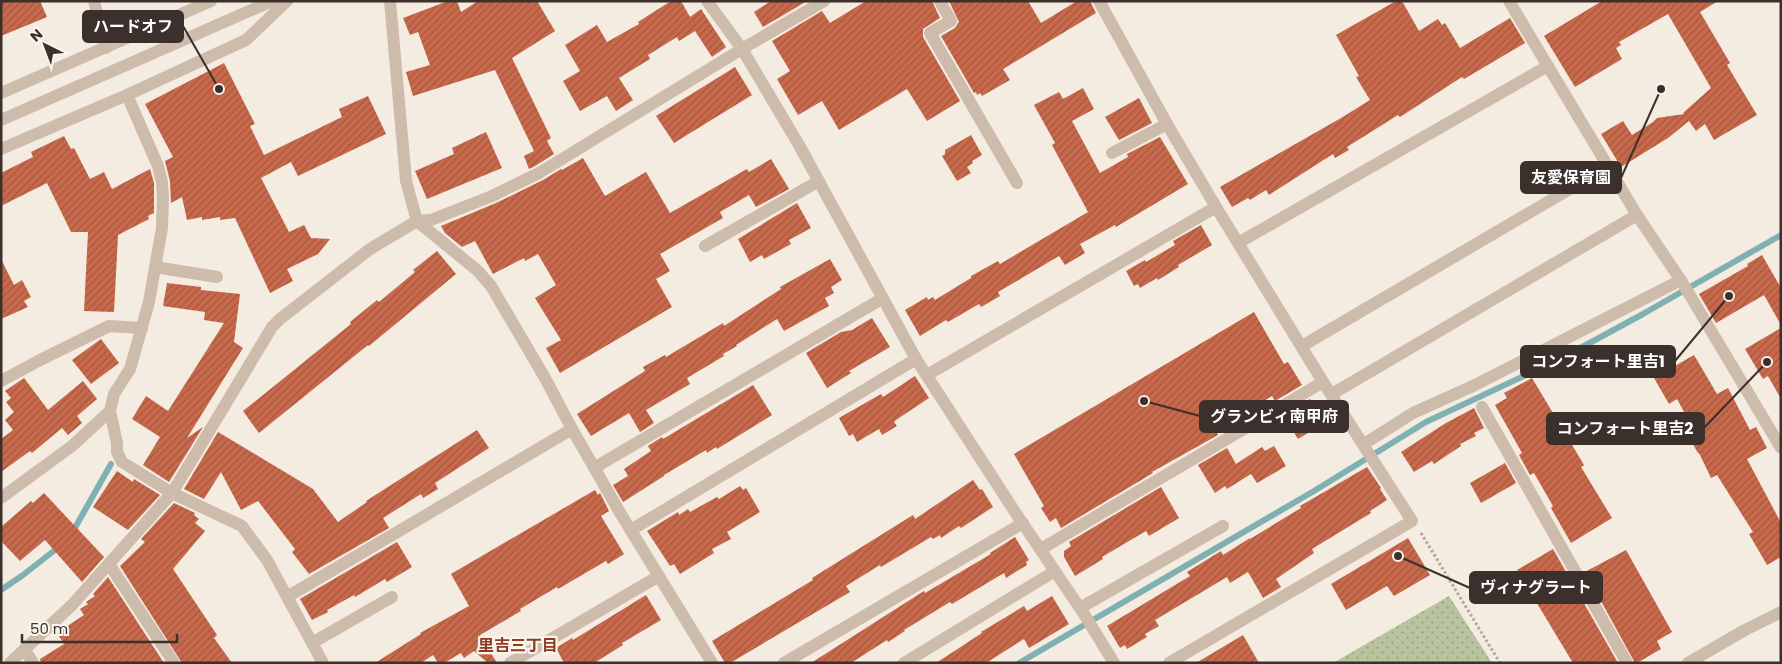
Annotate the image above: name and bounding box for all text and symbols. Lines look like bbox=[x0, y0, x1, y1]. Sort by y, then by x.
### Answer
callout: ハードオフ bbox=[83, 11, 183, 42]
text: ハードオフ bbox=[93, 15, 173, 38]
north arrow bbox=[20, 20, 70, 70]
text: N bbox=[26, 24, 47, 46]
callout: 友愛保育園 bbox=[1521, 162, 1621, 193]
text: 友愛保育園 bbox=[1531, 166, 1611, 189]
callout: コンフォート里吉1 bbox=[1521, 346, 1675, 377]
text: コンフォート里吉1 bbox=[1531, 350, 1665, 373]
callout: グランビィ南甲府 bbox=[1200, 401, 1348, 432]
text: グランビィ南甲府 bbox=[1210, 405, 1338, 428]
callout: コンフォート里吉2 bbox=[1547, 413, 1704, 444]
text: コンフォート里吉2 bbox=[1557, 417, 1693, 440]
callout: ヴィナグラート bbox=[1470, 572, 1602, 603]
text: ヴィナグラート bbox=[1480, 576, 1592, 599]
scale bar bbox=[22, 612, 178, 644]
text: 50 m bbox=[30, 618, 68, 639]
district label: 里吉三丁目 bbox=[478, 634, 558, 657]

